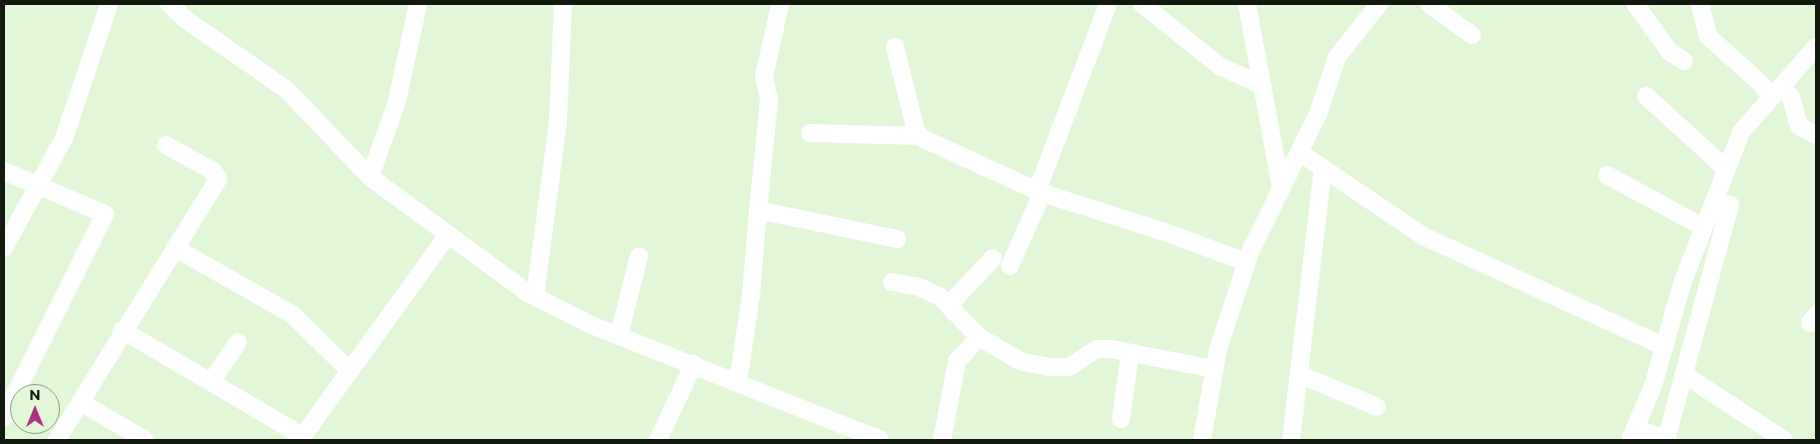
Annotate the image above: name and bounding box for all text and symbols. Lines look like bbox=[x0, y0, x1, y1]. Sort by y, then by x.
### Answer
north arrow bbox=[10, 384, 60, 434]
text: N bbox=[29, 386, 41, 404]

